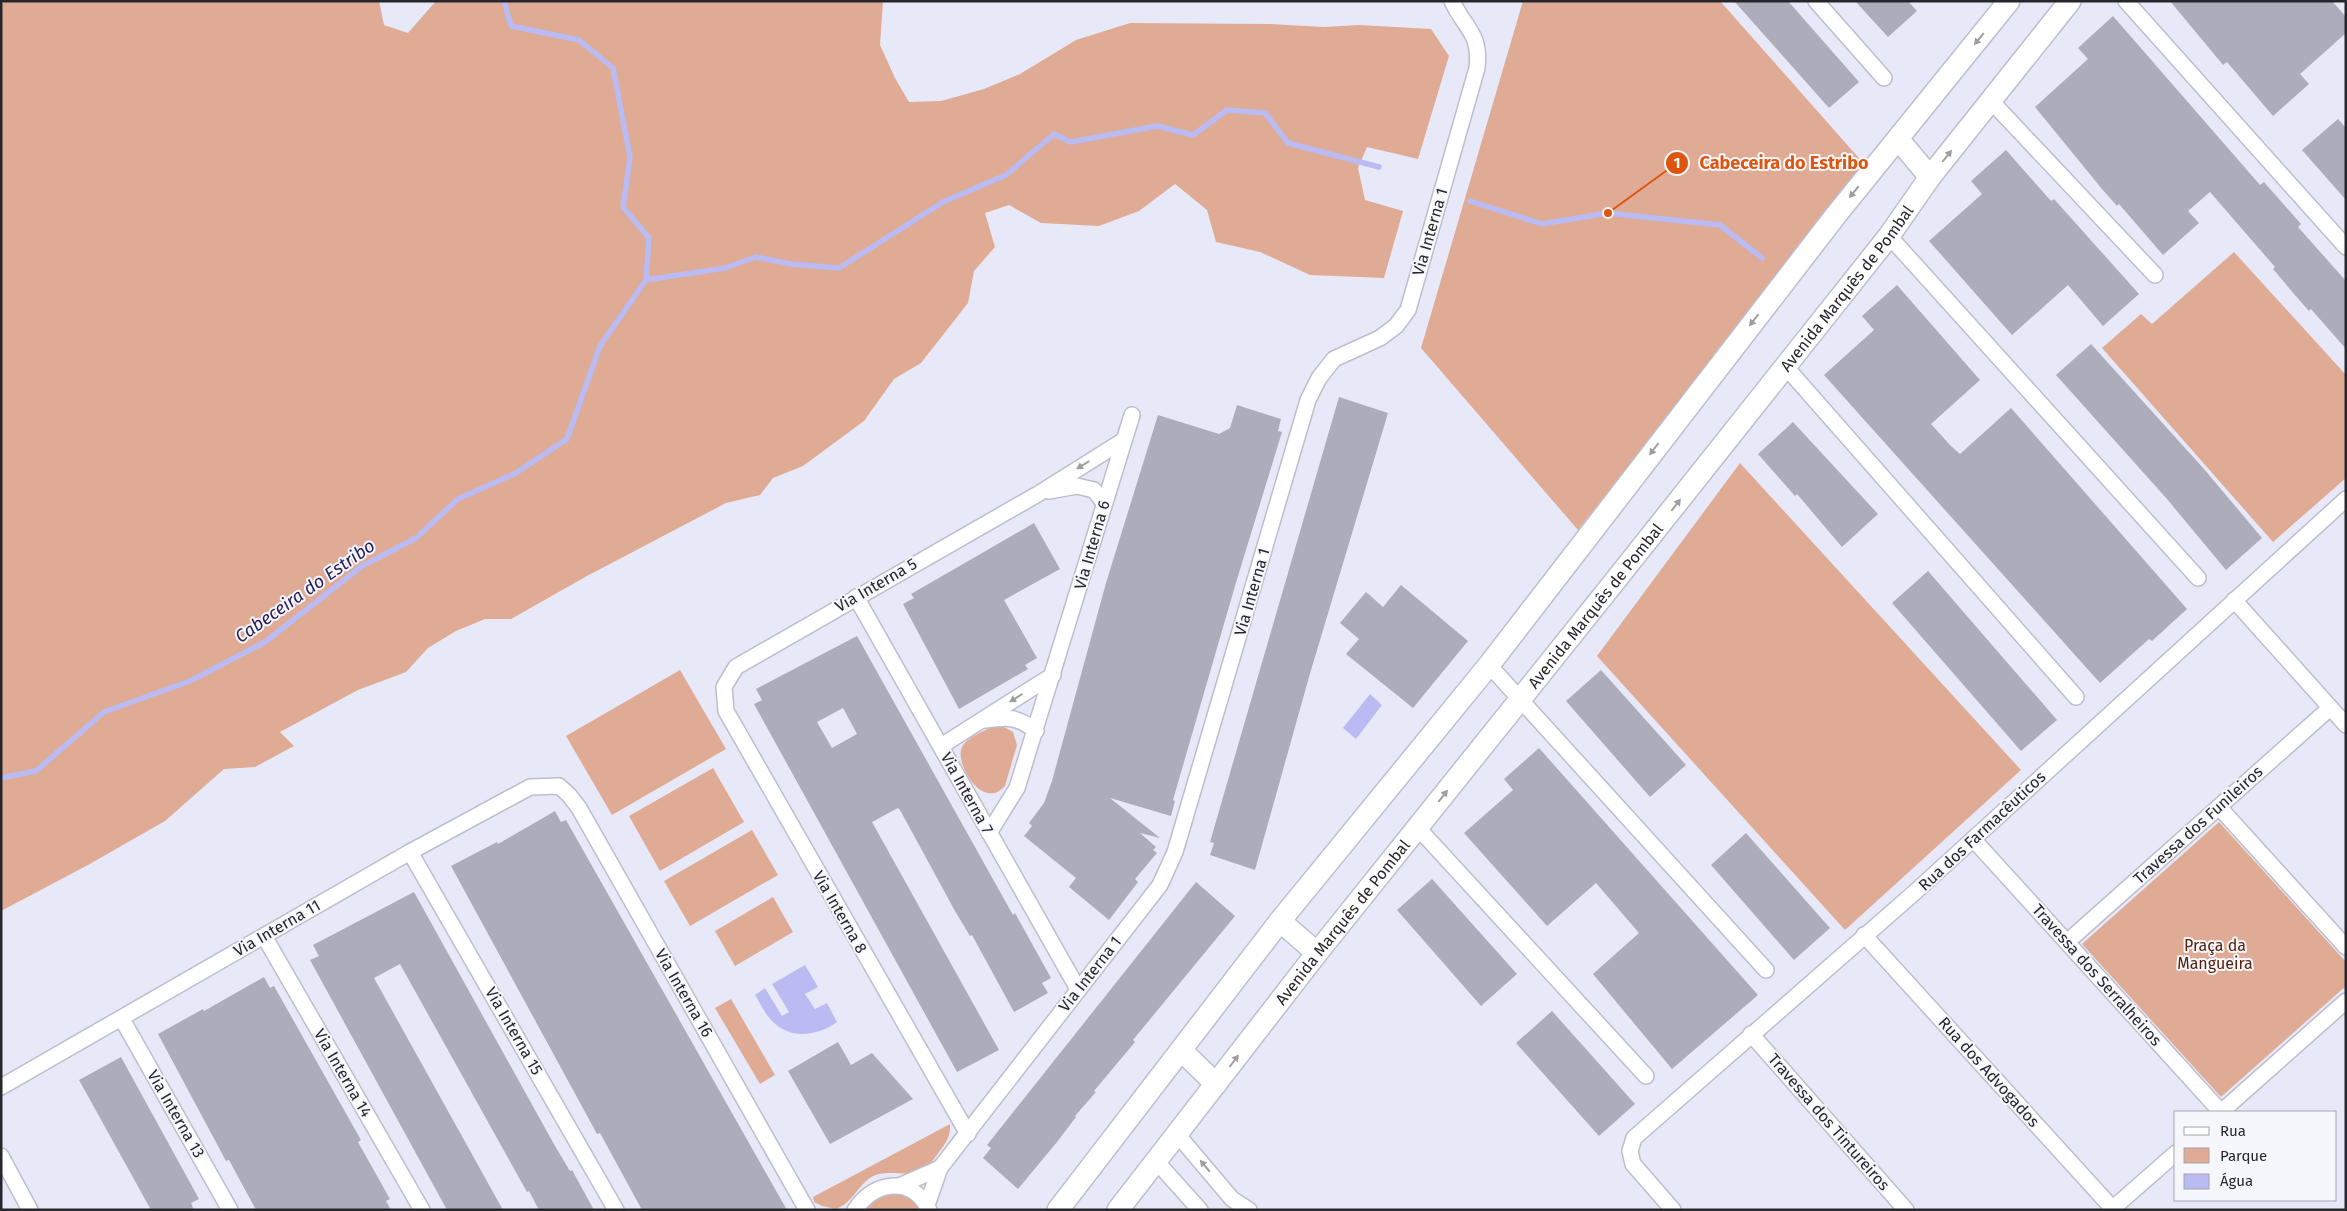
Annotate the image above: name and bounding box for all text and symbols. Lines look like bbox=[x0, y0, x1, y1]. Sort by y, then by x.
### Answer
one-way arrow bbox=[1973, 32, 1984, 45]
callout: Cabeceira do Estribo bbox=[1665, 146, 1879, 179]
one-way arrow bbox=[1942, 150, 1953, 163]
text: Cabeceira do Estribo bbox=[1700, 152, 1868, 174]
text: 1 bbox=[1674, 154, 1680, 172]
street label: Via Interna 1 bbox=[1408, 186, 1452, 278]
one-way arrow bbox=[1849, 186, 1860, 199]
street label: Avenida Marquês de Pombal bbox=[1776, 201, 1917, 375]
one-way arrow bbox=[1748, 313, 1759, 326]
one-way arrow bbox=[1649, 442, 1659, 456]
one-way arrow bbox=[1076, 461, 1089, 470]
street label: Via Interna 6 bbox=[1070, 498, 1114, 592]
one-way arrow bbox=[1670, 499, 1681, 512]
street label: Avenida Marquês de Pombal bbox=[1524, 519, 1667, 692]
water label: Cabeceira do Estribo bbox=[231, 534, 379, 648]
street label: Via Interna 1 bbox=[1230, 546, 1274, 638]
street label: Via Interna 5 bbox=[832, 554, 920, 616]
one-way arrow bbox=[1010, 693, 1023, 702]
street label: Via Interna 7 bbox=[937, 749, 997, 837]
street label: Travessa dos Funileiros bbox=[2129, 762, 2267, 888]
street label: Rua dos Farmacêuticos bbox=[1915, 767, 2049, 895]
one-way arrow bbox=[1438, 790, 1449, 803]
street label: Avenida Marquês de Pombal bbox=[1271, 835, 1414, 1008]
street label: Via Interna 8 bbox=[809, 867, 871, 957]
street label: Via Interna 11 bbox=[230, 896, 324, 960]
street label: Travessa dos Serralheiros bbox=[2028, 900, 2166, 1050]
street label: Via Interna 1 bbox=[1055, 933, 1125, 1015]
park label: Praça da Mangueira bbox=[2177, 936, 2253, 973]
street label: Via Interna 16 bbox=[651, 946, 717, 1040]
street label: Via Interna 15 bbox=[481, 984, 547, 1078]
street label: Rua dos Advogados bbox=[1935, 1013, 2043, 1131]
street label: Via Interna 14 bbox=[310, 1026, 376, 1121]
street label: Travessa dos Tintureiros bbox=[1764, 1050, 1894, 1194]
one-way arrow bbox=[1229, 1055, 1240, 1068]
street label: Via Interna 13 bbox=[143, 1067, 209, 1161]
legend bbox=[2174, 1111, 2337, 1201]
text: Rua bbox=[2220, 1122, 2246, 1140]
text: Parque bbox=[2220, 1147, 2267, 1165]
one-way arrow bbox=[1199, 1161, 1211, 1173]
text: Água bbox=[2220, 1172, 2253, 1190]

